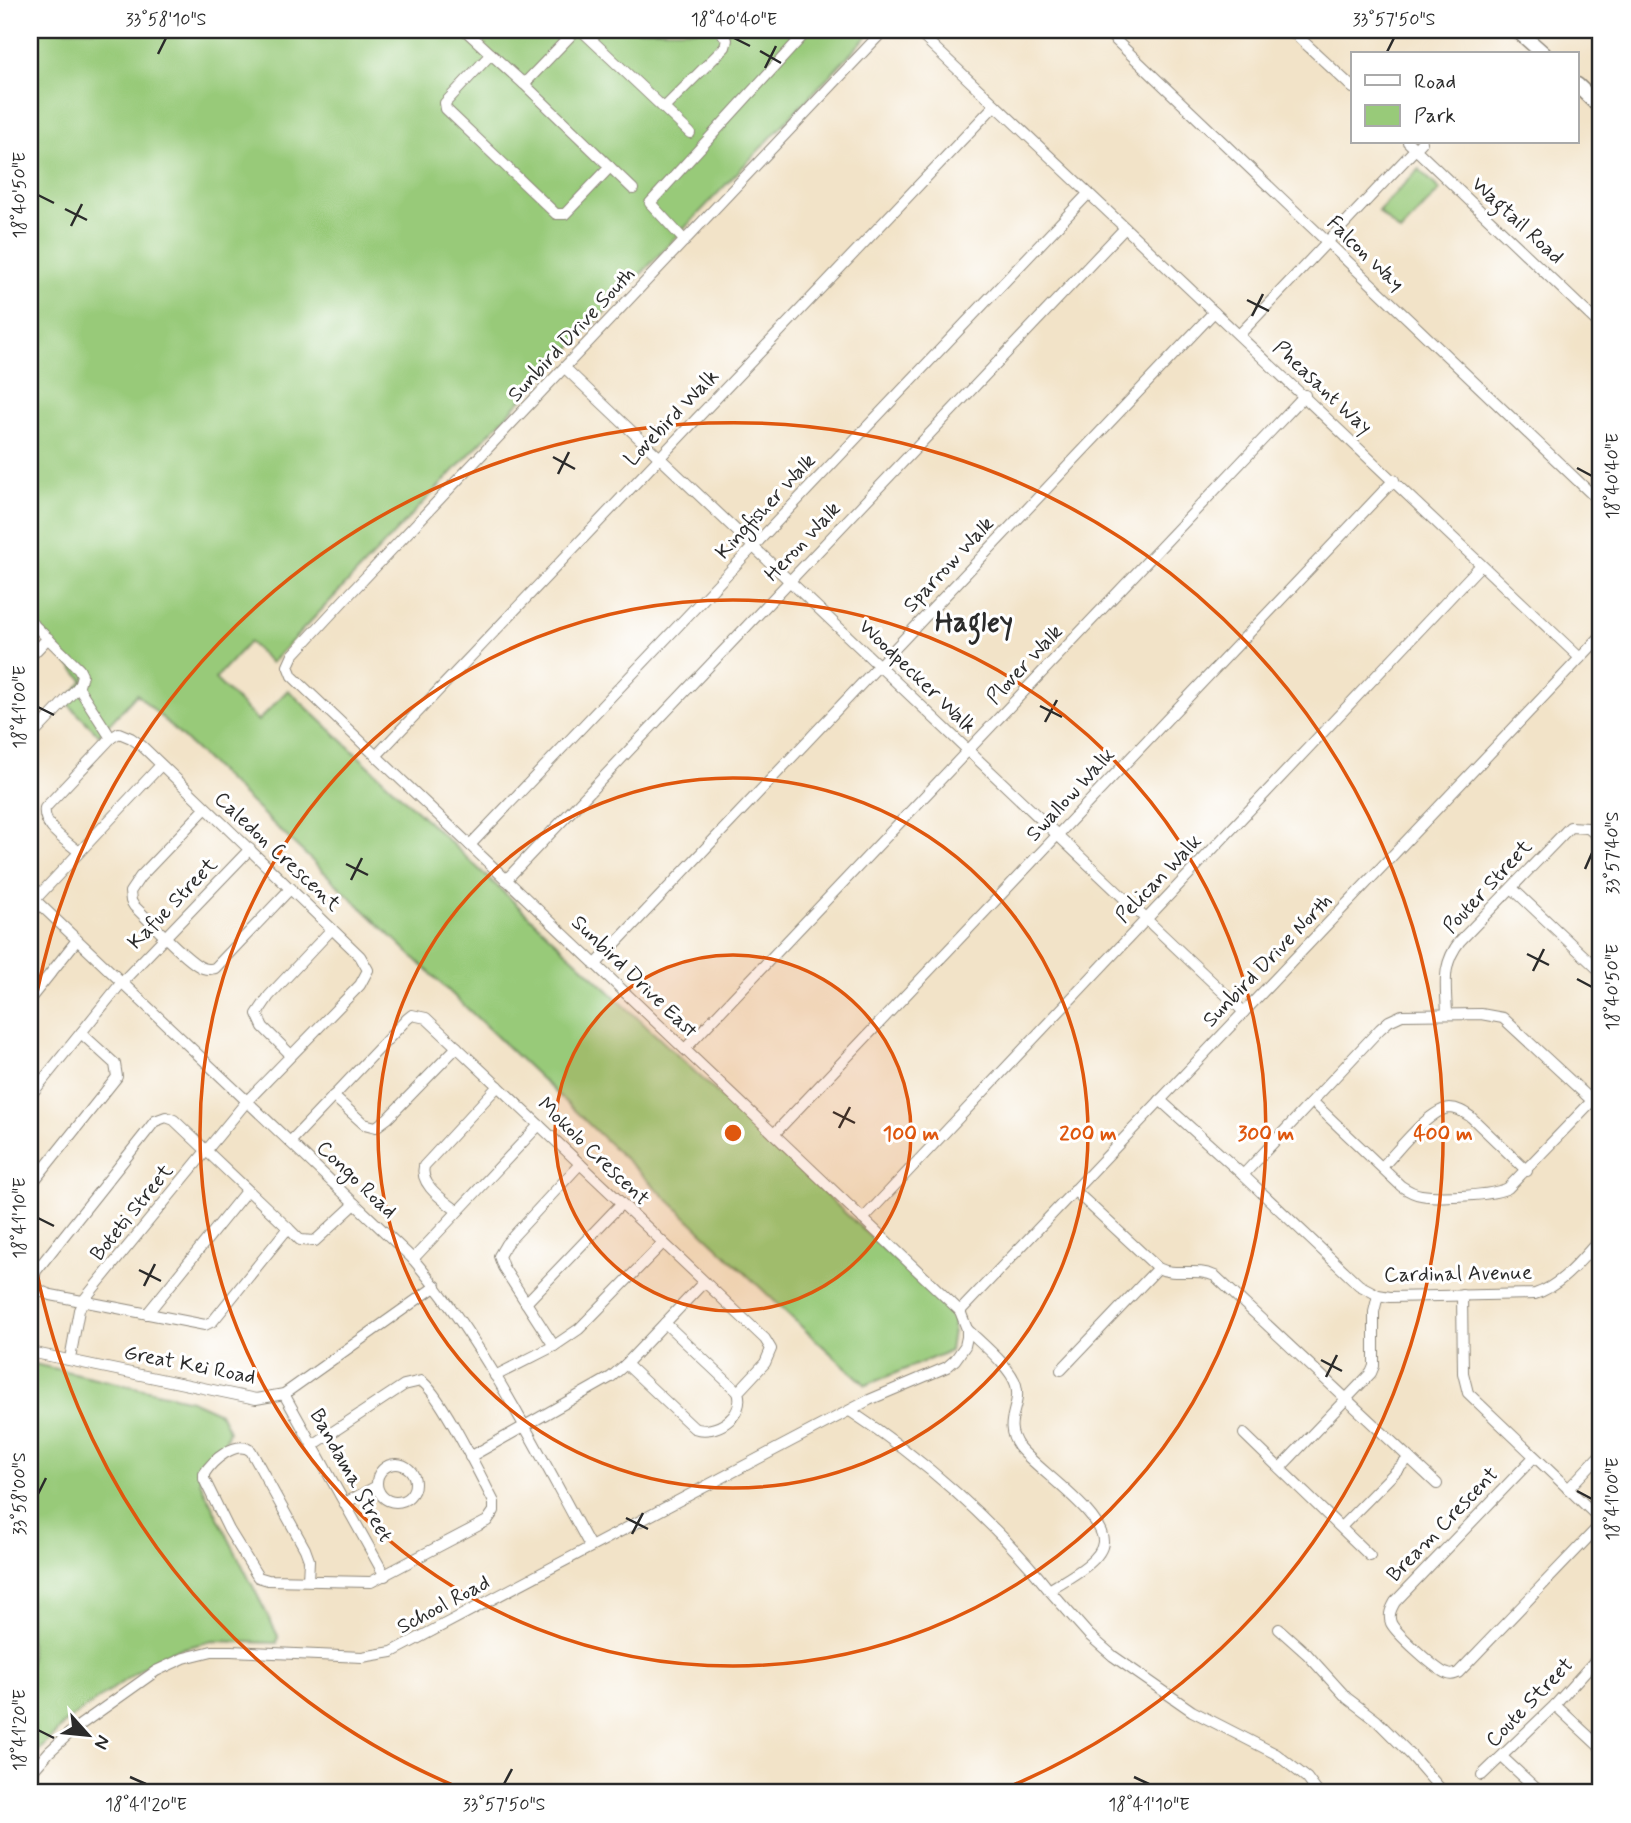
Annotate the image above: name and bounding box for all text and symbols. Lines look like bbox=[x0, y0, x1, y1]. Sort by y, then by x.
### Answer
text: 33°58'10"S bbox=[125, 8, 207, 32]
text: 18°40'40"E bbox=[691, 8, 777, 32]
text: 33°57'50"S bbox=[1352, 8, 1436, 32]
legend bbox=[1351, 52, 1578, 144]
text: Road bbox=[1414, 68, 1456, 96]
text: Park bbox=[1414, 102, 1456, 130]
text: 18°40'50"E bbox=[8, 152, 32, 238]
street label: Wagtail Road bbox=[1464, 171, 1570, 272]
street label: Falcon Way bbox=[1320, 210, 1410, 298]
street label: Sunbird Drive South bbox=[502, 261, 642, 408]
street label: Pheasant Way bbox=[1267, 334, 1378, 441]
street label: Lovebird Walk bbox=[618, 363, 725, 473]
text: 18°40'40"E bbox=[1601, 433, 1625, 519]
street label: Kingfisher Walk bbox=[709, 447, 823, 566]
street label: Heron Walk bbox=[758, 495, 847, 588]
street label: Sparrow Walk bbox=[897, 510, 1001, 619]
district label: Hagley bbox=[935, 605, 1013, 645]
street label: Woodpecker Walk bbox=[852, 613, 982, 740]
street label: Plover Walk bbox=[980, 618, 1069, 711]
text: 18°41'00"E bbox=[8, 665, 32, 749]
street label: Swallow Walk bbox=[1020, 742, 1122, 848]
street label: Caledon Crescent bbox=[208, 785, 347, 918]
text: 33°57'40"S bbox=[1601, 812, 1625, 894]
street label: Pelican Walk bbox=[1109, 828, 1208, 929]
street label: Pouter Street bbox=[1437, 833, 1539, 940]
street label: Kafue Street bbox=[122, 851, 224, 956]
street label: Sunbird Drive North bbox=[1197, 888, 1339, 1034]
street label: Sunbird Drive East bbox=[565, 909, 704, 1045]
text: 18°40'50"E bbox=[1601, 944, 1625, 1030]
street label: Mokolo Crescent bbox=[531, 1091, 655, 1212]
text: 100 m bbox=[883, 1120, 939, 1148]
text: 200 m bbox=[1059, 1120, 1117, 1148]
text: 300 m bbox=[1238, 1120, 1295, 1148]
text: 400 m bbox=[1413, 1120, 1473, 1148]
centre of rings bbox=[721, 1121, 745, 1145]
street label: Congo Road bbox=[309, 1134, 403, 1226]
street label: Boteti Street bbox=[84, 1158, 180, 1267]
text: 18°41'10"E bbox=[8, 1177, 32, 1259]
street label: Cardinal Avenue bbox=[1384, 1259, 1532, 1289]
street label: Great Kei Road bbox=[122, 1338, 258, 1391]
street label: Bandama Street bbox=[303, 1404, 399, 1547]
text: 33°58'00"S bbox=[8, 1452, 32, 1536]
text: 18°41'00"E bbox=[1601, 1457, 1625, 1541]
street label: Bream Crescent bbox=[1380, 1461, 1505, 1588]
street label: School Road bbox=[392, 1569, 495, 1641]
street label: Coute Street bbox=[1480, 1651, 1580, 1754]
text: 18°41'20"E bbox=[8, 1689, 32, 1771]
north arrow bbox=[52, 1700, 122, 1770]
text: N bbox=[88, 1731, 116, 1753]
text: 18°41'20"E bbox=[105, 1793, 187, 1817]
text: 33°57'50"S bbox=[462, 1793, 546, 1817]
text: 18°41'10"E bbox=[1108, 1793, 1190, 1817]

